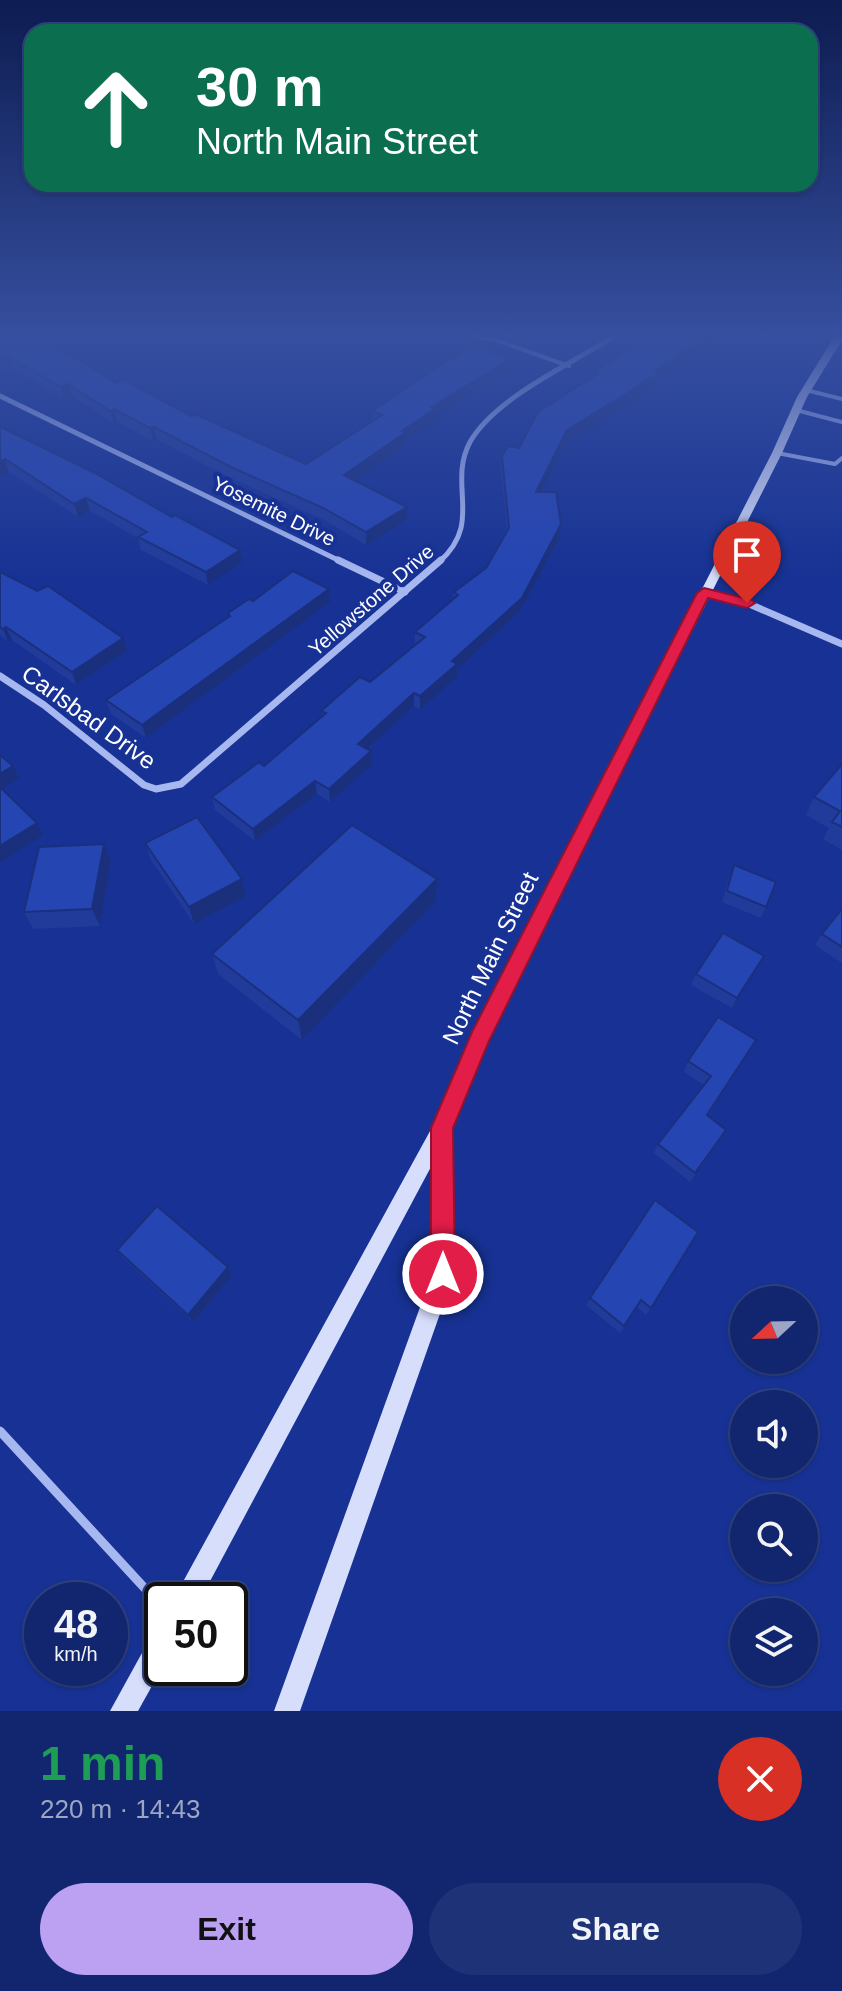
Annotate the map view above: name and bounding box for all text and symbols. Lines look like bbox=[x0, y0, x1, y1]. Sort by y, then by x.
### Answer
text: 30 m bbox=[196, 55, 324, 118]
icon: ahead bbox=[64, 56, 168, 160]
text: North Main Street bbox=[196, 121, 478, 162]
street label: Yosemite Drive bbox=[209, 472, 339, 550]
pin bbox=[713, 521, 781, 603]
icon: arrive bbox=[725, 533, 769, 577]
street label: Yellowstone Drive bbox=[304, 540, 438, 660]
street label: Carlsbad Drive bbox=[17, 659, 161, 775]
street label: North Main Street bbox=[437, 867, 544, 1048]
position arrow bbox=[401, 1232, 485, 1316]
north arrow bbox=[730, 1286, 818, 1374]
map controls bbox=[730, 1286, 818, 1686]
button: sound bbox=[730, 1390, 818, 1478]
button: search bbox=[730, 1494, 818, 1582]
speed limit sign: 50 bbox=[144, 1582, 248, 1686]
button: layers bbox=[730, 1598, 818, 1686]
text: 48 bbox=[54, 1602, 98, 1646]
text: km/h bbox=[54, 1643, 98, 1665]
text: 1 min bbox=[40, 1737, 165, 1790]
button: close bbox=[718, 1737, 802, 1821]
text: 220 m · 14:43 bbox=[40, 1794, 200, 1824]
button: Exit bbox=[40, 1883, 413, 1975]
button: Share bbox=[429, 1883, 802, 1975]

